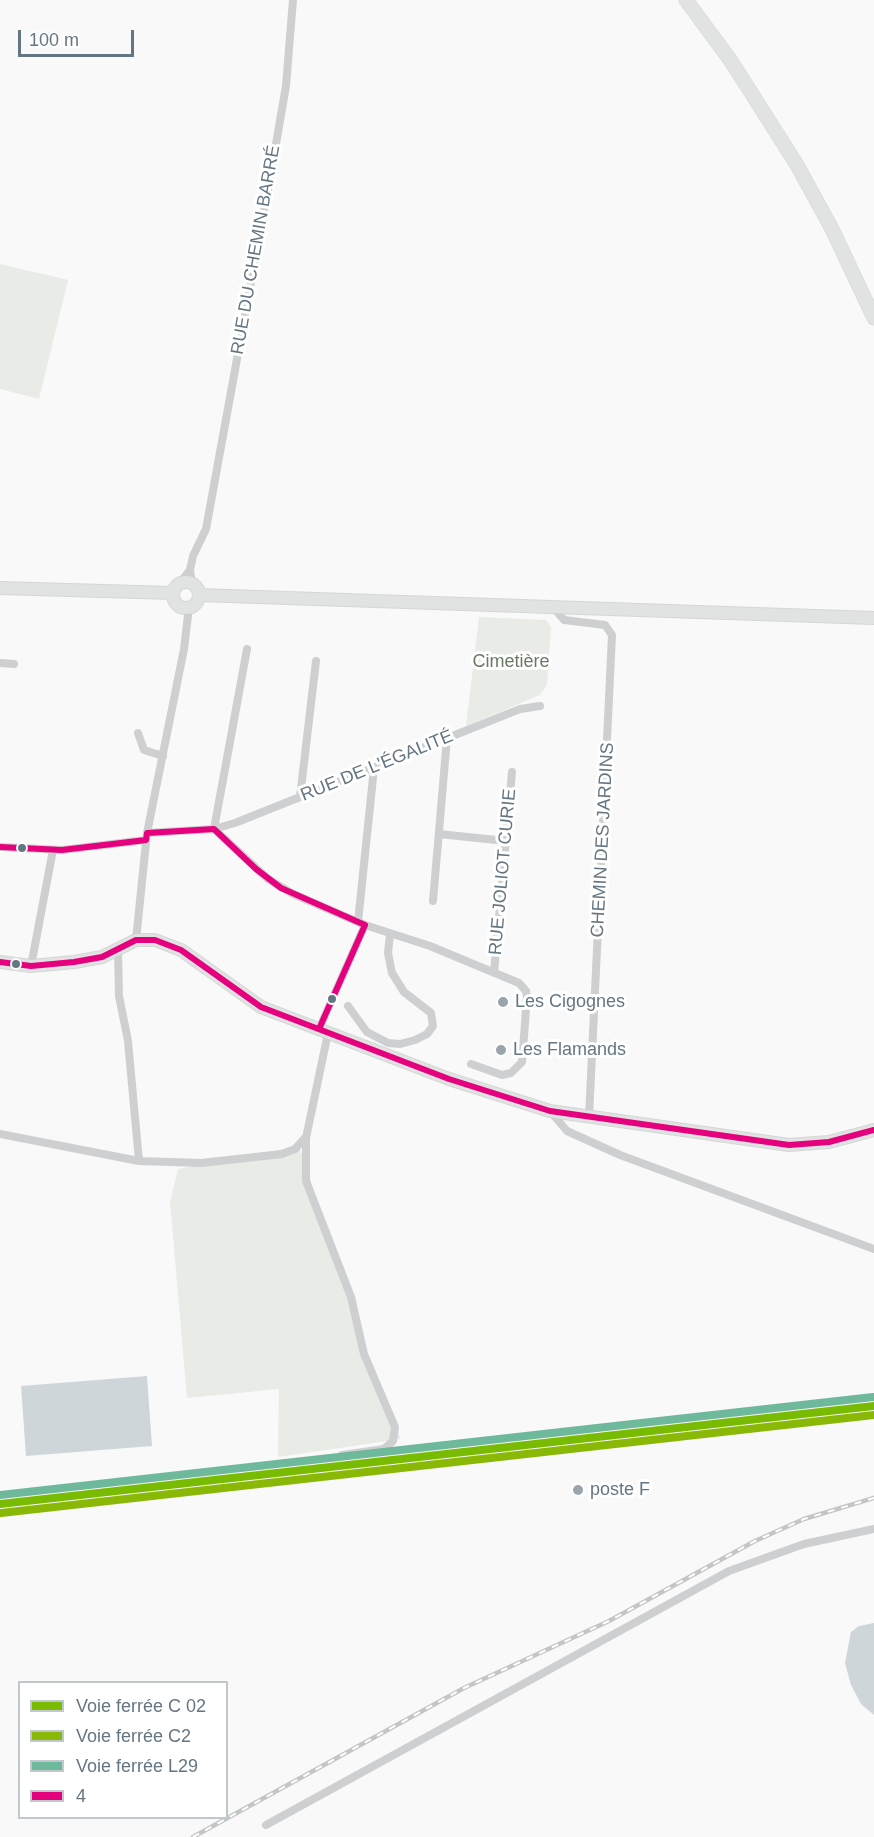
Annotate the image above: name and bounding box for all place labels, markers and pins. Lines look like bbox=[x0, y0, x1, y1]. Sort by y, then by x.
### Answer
unlabelled marker bbox=[16, 842, 28, 854]
unlabelled marker bbox=[10, 958, 22, 970]
place label: Les Cigognes bbox=[515, 991, 625, 1013]
unlabelled marker bbox=[326, 993, 338, 1005]
marker: Les Cigognes bbox=[496, 995, 510, 1009]
place label: Les Flamands bbox=[513, 1039, 626, 1061]
marker: Les Flamands bbox=[494, 1043, 508, 1057]
place label: poste F bbox=[590, 1479, 650, 1501]
marker: poste F bbox=[571, 1483, 585, 1497]

